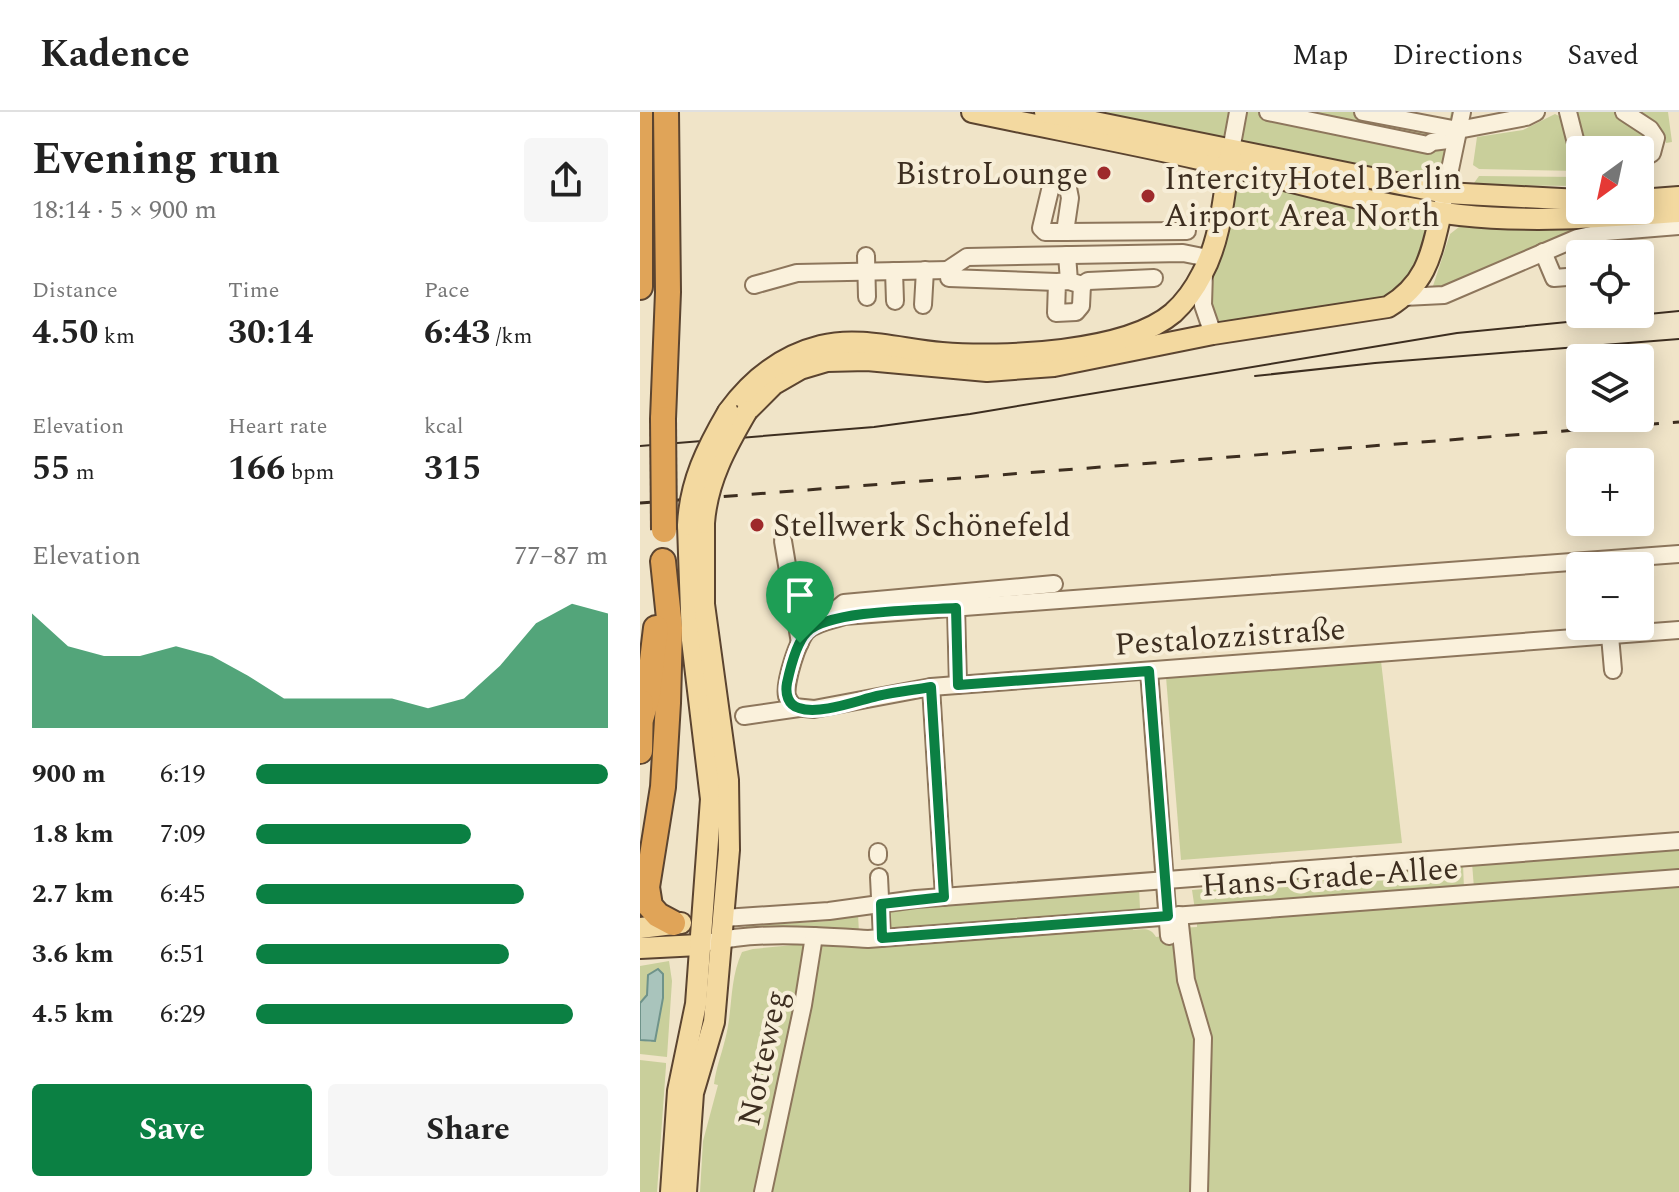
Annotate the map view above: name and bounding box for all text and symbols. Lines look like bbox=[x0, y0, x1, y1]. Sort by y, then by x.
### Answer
text: Kadence bbox=[40, 26, 190, 84]
text: Map bbox=[1292, 34, 1349, 77]
text: Directions bbox=[1393, 34, 1523, 77]
text: Saved bbox=[1567, 34, 1639, 77]
text: Evening run bbox=[32, 126, 280, 193]
north arrow bbox=[1566, 136, 1654, 224]
map controls bbox=[1566, 136, 1654, 640]
button: share bbox=[524, 138, 608, 222]
place label: BistroLounge bbox=[895, 150, 1088, 199]
place label: IntercityHotel Berlin Airport Area North bbox=[1164, 155, 1462, 241]
marker: BistroLounge bbox=[1095, 164, 1113, 182]
marker: IntercityHotel Berlin Airport Area North bbox=[1139, 187, 1157, 205]
text: 18:14 · 5 × 900 m bbox=[32, 190, 217, 230]
button: locate bbox=[1566, 240, 1654, 328]
text: Distance bbox=[32, 274, 118, 307]
text: Time bbox=[228, 274, 279, 307]
text: Pace bbox=[424, 274, 470, 307]
text: 4.50 bbox=[32, 307, 98, 359]
text: 30:14 bbox=[228, 307, 313, 359]
text: 6:43 bbox=[424, 307, 490, 359]
text: km bbox=[98, 320, 135, 353]
text: /km bbox=[490, 320, 533, 353]
button: layers bbox=[1566, 344, 1654, 432]
text: Elevation bbox=[32, 410, 124, 443]
text: Heart rate bbox=[228, 410, 328, 443]
text: kcal bbox=[424, 410, 464, 443]
text: 55 bbox=[32, 443, 70, 495]
text: 166 bbox=[228, 443, 285, 495]
text: 315 bbox=[424, 443, 481, 495]
button: + bbox=[1566, 448, 1654, 536]
text: m bbox=[70, 456, 95, 489]
text: bpm bbox=[285, 456, 334, 489]
place label: Stellwerk Schönefeld bbox=[773, 502, 1071, 551]
marker: Stellwerk Schönefeld bbox=[748, 516, 766, 534]
text: Elevation bbox=[32, 536, 141, 576]
text: 77–87 m bbox=[514, 536, 608, 576]
button: − bbox=[1566, 552, 1654, 640]
pin bbox=[766, 561, 834, 643]
icon: arrive bbox=[778, 573, 822, 617]
street label: Pestalozzistraße bbox=[1113, 605, 1347, 670]
text: 900 m bbox=[32, 754, 106, 794]
text: 6:19 bbox=[160, 754, 206, 794]
text: 1.8 km bbox=[32, 814, 114, 854]
text: 7:09 bbox=[160, 814, 206, 854]
street label: Hans-Grade-Allee bbox=[1200, 844, 1460, 911]
text: 2.7 km bbox=[32, 874, 114, 914]
text: 6:45 bbox=[160, 874, 206, 914]
text: 3.6 km bbox=[32, 934, 114, 974]
text: 6:51 bbox=[160, 934, 206, 974]
street label: Notteweg bbox=[725, 986, 802, 1131]
text: 4.5 km bbox=[32, 994, 114, 1034]
text: 6:29 bbox=[160, 994, 206, 1034]
button: Save bbox=[32, 1084, 312, 1176]
button: Share bbox=[328, 1084, 608, 1176]

